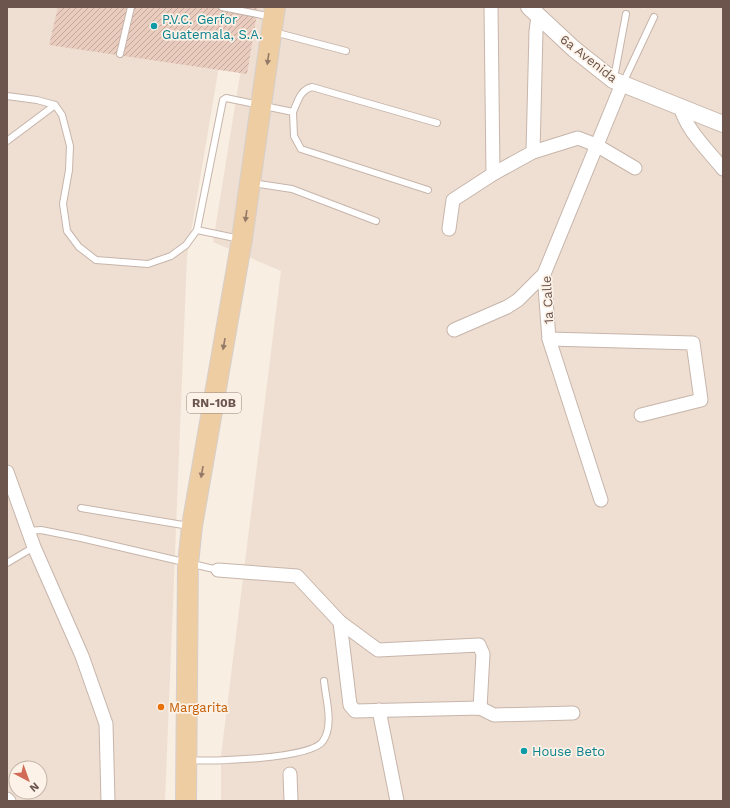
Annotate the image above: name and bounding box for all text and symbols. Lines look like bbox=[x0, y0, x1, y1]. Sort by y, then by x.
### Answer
place label: P.V.C. Gerfor Guatemala, S.A. bbox=[162, 12, 263, 42]
marker: P.V.C. Gerfor Guatemala, S.A. bbox=[149, 21, 159, 31]
street label: 6a Avenida bbox=[557, 31, 621, 86]
one-way arrow bbox=[265, 53, 271, 66]
one-way arrow bbox=[243, 210, 249, 222]
street label: 1a Calle bbox=[539, 275, 556, 324]
one-way arrow bbox=[221, 338, 227, 350]
road number: RN-10B bbox=[187, 393, 241, 413]
one-way arrow bbox=[199, 466, 205, 478]
place label: Margarita bbox=[169, 700, 229, 715]
marker: Margarita bbox=[156, 702, 166, 712]
place label: House Beto bbox=[532, 744, 605, 759]
marker: House Beto bbox=[519, 746, 529, 756]
north arrow bbox=[8, 760, 48, 800]
text: N bbox=[27, 780, 42, 795]

